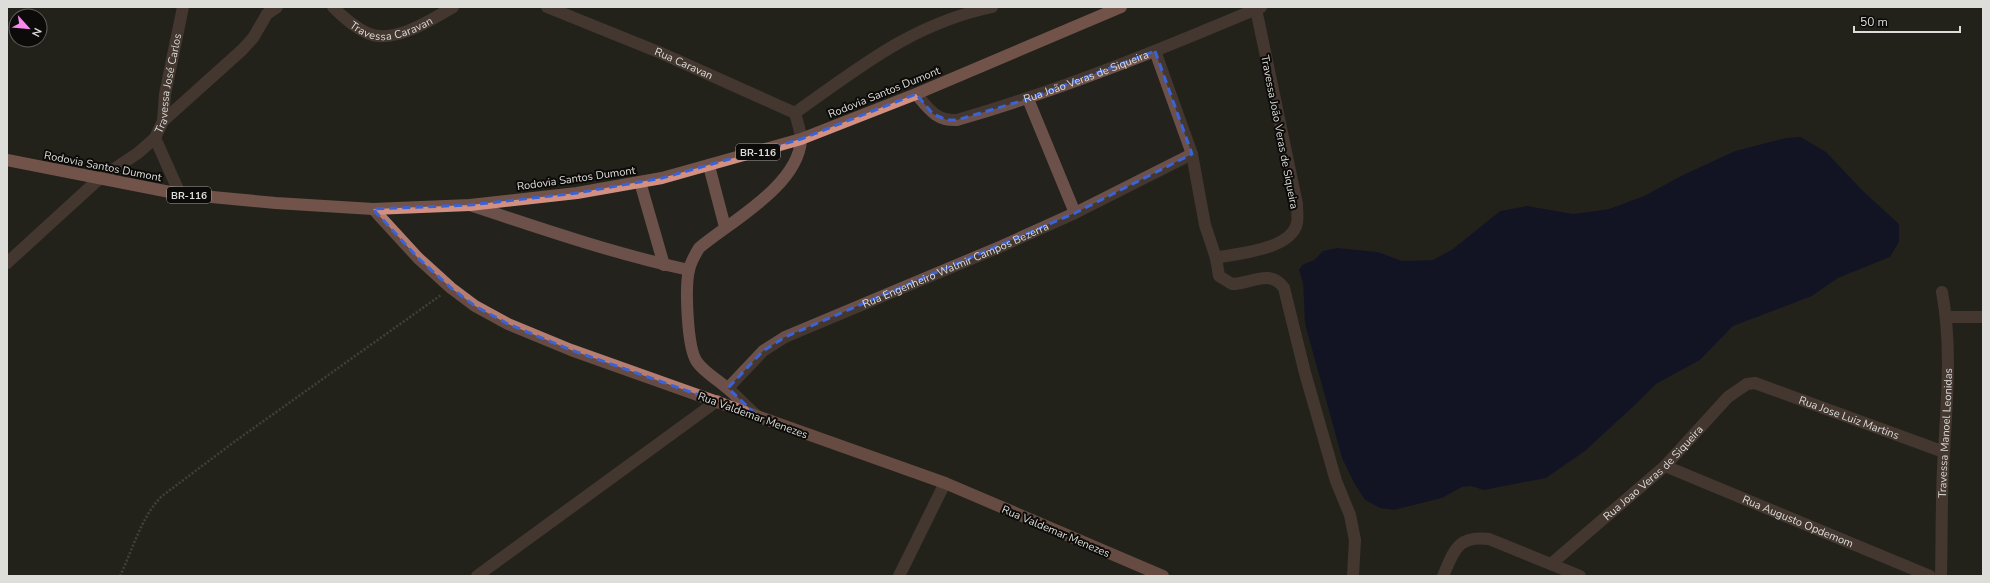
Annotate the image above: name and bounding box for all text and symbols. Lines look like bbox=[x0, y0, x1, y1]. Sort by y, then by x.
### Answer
north arrow bbox=[8, 8, 48, 48]
scale bar bbox=[1854, 8, 1960, 34]
street label: Travessa Caravan bbox=[347, 13, 435, 44]
text: 50 m bbox=[1860, 14, 1888, 30]
text: N bbox=[28, 25, 45, 39]
street label: Travessa José Carlos bbox=[151, 32, 185, 136]
street label: Rua Caravan bbox=[652, 44, 715, 83]
street label: Rua João Veras de Siqueira bbox=[1021, 47, 1151, 107]
street label: Travessa João Veras de Siqueira bbox=[1257, 54, 1302, 210]
street label: Rodovia Santos Dumont bbox=[826, 63, 943, 122]
road number: BR-116 bbox=[736, 144, 780, 160]
street label: Rodovia Santos Dumont bbox=[43, 148, 163, 185]
street label: Rodovia Santos Dumont bbox=[516, 163, 636, 194]
road number: BR-116 bbox=[167, 187, 211, 203]
street label: Rua Engenheiro Walmir Campos Bezerra bbox=[860, 219, 1051, 312]
street label: Travessa Manoel Leonidas bbox=[1935, 368, 1956, 498]
street label: Rua Valdemar Menezes bbox=[696, 389, 810, 442]
street label: Rua Jose Luiz Martins bbox=[1797, 393, 1901, 443]
street label: Rua Joao Veras de Siqueira bbox=[1600, 422, 1707, 524]
street label: Rua Augusto Opdemom bbox=[1740, 492, 1856, 551]
street label: Rua Valdemar Menezes bbox=[1000, 502, 1112, 561]

